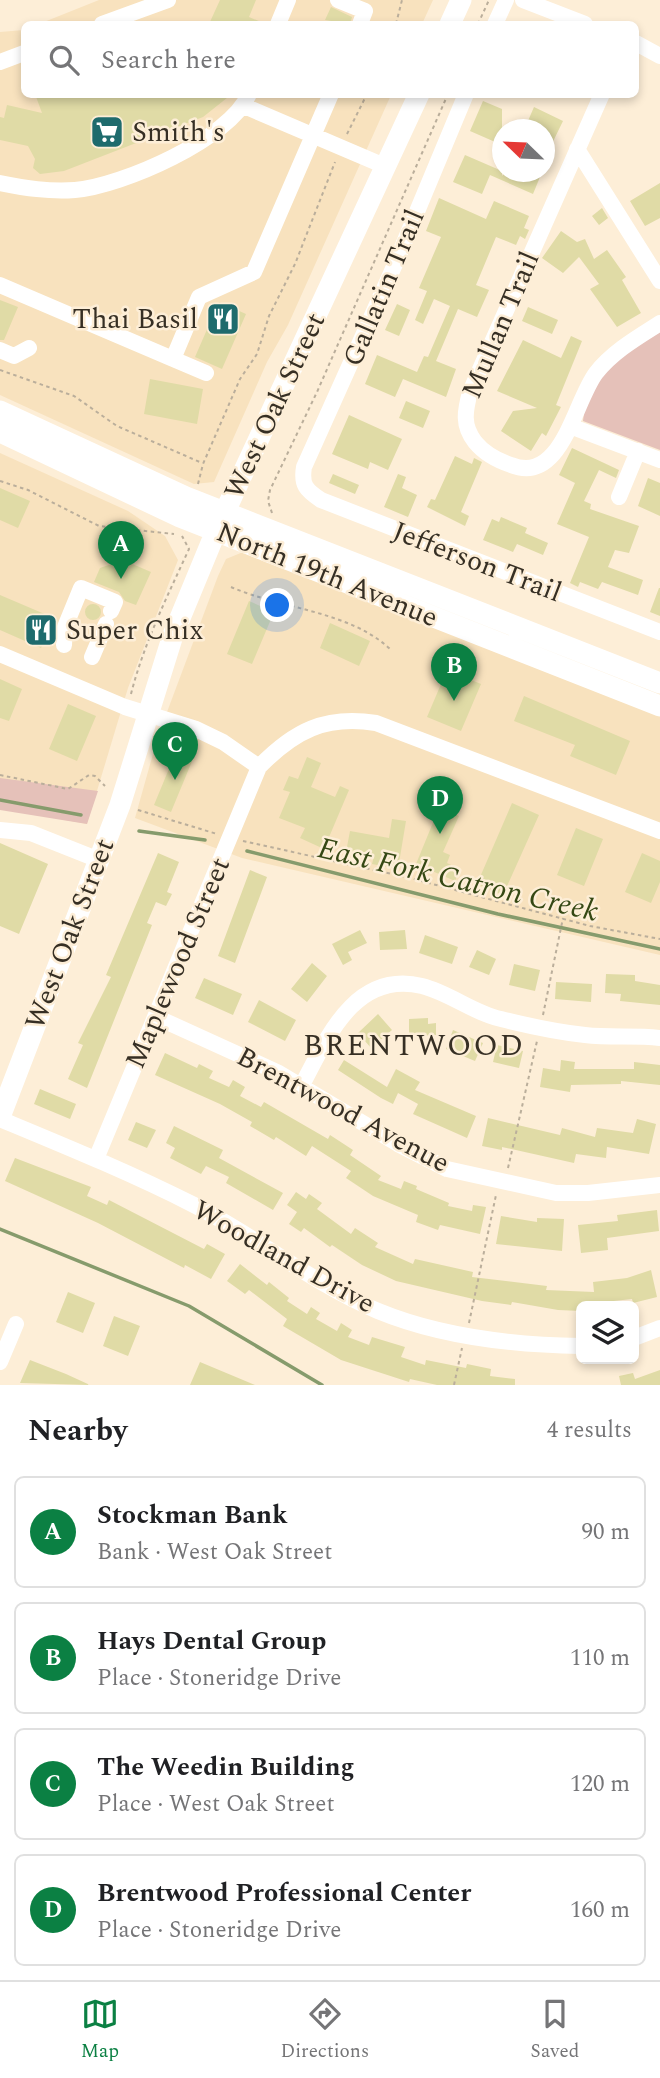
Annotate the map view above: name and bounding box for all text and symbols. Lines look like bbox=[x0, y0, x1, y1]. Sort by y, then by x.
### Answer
search box bbox=[21, 21, 639, 98]
text: Search here bbox=[101, 40, 236, 80]
icon: search bbox=[45, 41, 83, 79]
place label: Smith's bbox=[132, 111, 225, 154]
supermarket icon: Smith's bbox=[88, 113, 126, 151]
north arrow bbox=[492, 119, 555, 182]
street label: Gallatin Trail bbox=[332, 203, 436, 373]
street label: Mullan Trail bbox=[451, 245, 551, 405]
place label: Thai Basil bbox=[72, 298, 198, 341]
restaurant icon: Thai Basil bbox=[204, 300, 242, 338]
street label: West Oak Street bbox=[213, 306, 337, 506]
street label: Jefferson Trail bbox=[386, 510, 568, 614]
street label: North 19th Avenue bbox=[210, 511, 444, 639]
pin: A bbox=[98, 521, 144, 579]
your location bbox=[260, 588, 294, 622]
place label: Super Chix bbox=[66, 609, 204, 652]
restaurant icon: Super Chix bbox=[22, 611, 60, 649]
pin: B bbox=[431, 643, 477, 701]
pin: C bbox=[152, 722, 198, 780]
pin: D bbox=[417, 776, 463, 834]
water label: East Fork Catron Creek bbox=[313, 825, 603, 935]
street label: West Oak Street bbox=[14, 832, 126, 1036]
street label: Maplewood Street bbox=[114, 851, 242, 1075]
district label: BRENTWOOD bbox=[303, 1023, 525, 1069]
street label: Brentwood Avenue bbox=[229, 1036, 457, 1184]
street label: Woodland Drive bbox=[185, 1189, 383, 1325]
map controls bbox=[576, 1301, 639, 1364]
button: layers bbox=[576, 1301, 639, 1364]
text: Nearby bbox=[28, 1408, 127, 1454]
text: 4 results bbox=[547, 1413, 632, 1448]
text: Stockman Bank bbox=[97, 1495, 288, 1535]
text: A bbox=[44, 1515, 62, 1550]
text: 90 m bbox=[581, 1515, 630, 1550]
text: Bank · West Oak Street bbox=[97, 1535, 332, 1570]
text: Hays Dental Group bbox=[97, 1621, 326, 1661]
text: B bbox=[45, 1641, 61, 1676]
text: 110 m bbox=[570, 1641, 630, 1676]
text: Place · Stoneridge Drive bbox=[97, 1661, 341, 1696]
text: The Weedin Building bbox=[97, 1747, 354, 1787]
text: C bbox=[45, 1767, 61, 1802]
text: 120 m bbox=[570, 1767, 630, 1802]
text: Place · West Oak Street bbox=[97, 1787, 335, 1822]
text: Brentwood Professional Center bbox=[97, 1873, 471, 1913]
text: D bbox=[44, 1893, 62, 1928]
text: 160 m bbox=[570, 1893, 630, 1928]
text: Place · Stoneridge Drive bbox=[97, 1913, 341, 1948]
tab: Map bbox=[81, 1995, 119, 2066]
tab: Directions bbox=[280, 1995, 369, 2066]
tab: Saved bbox=[531, 1995, 579, 2066]

